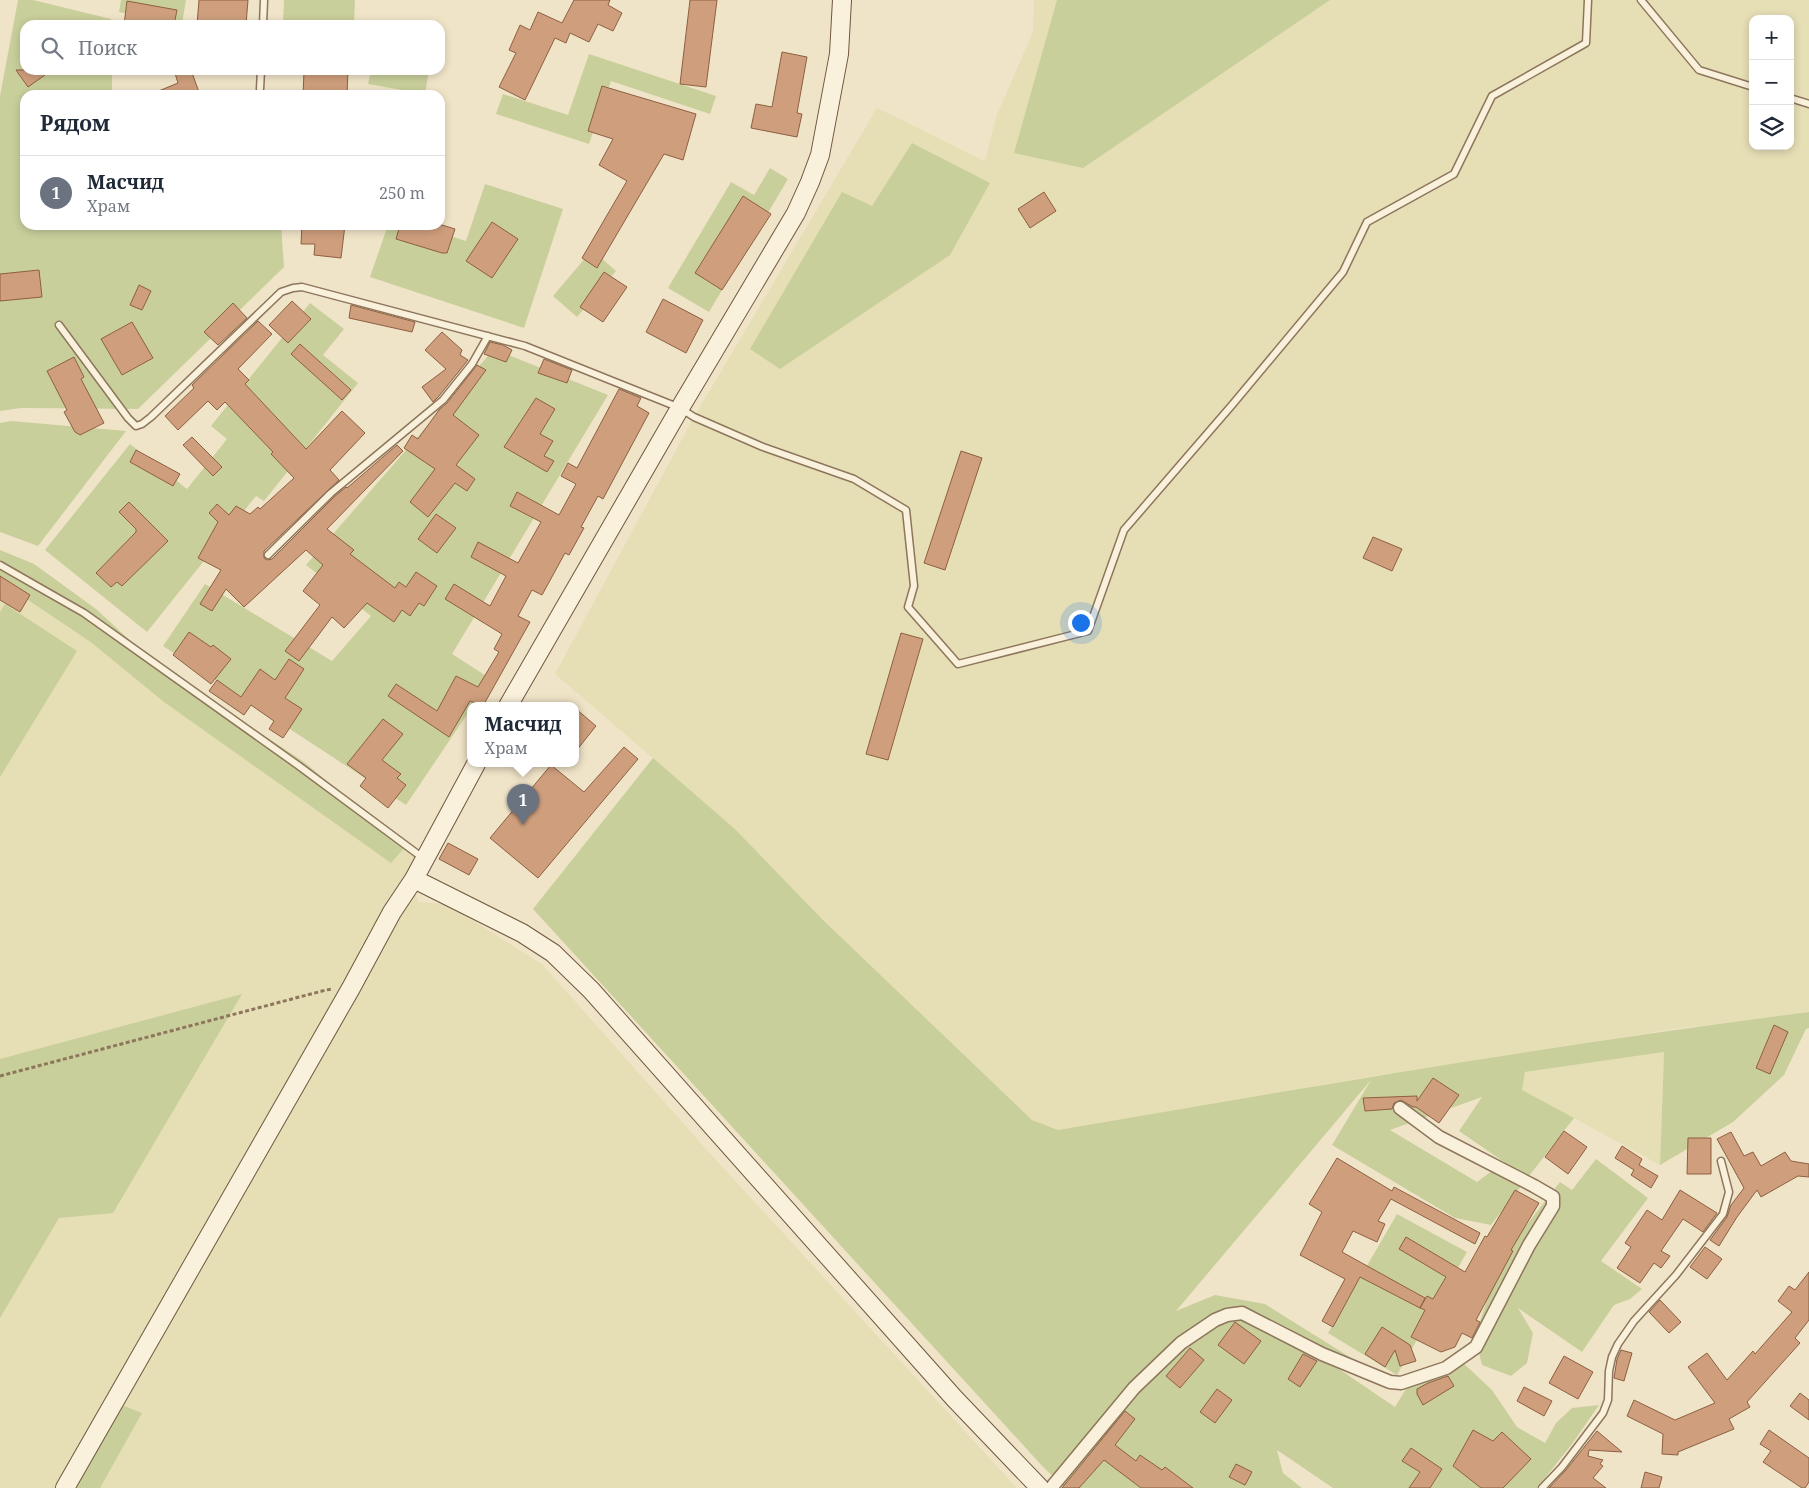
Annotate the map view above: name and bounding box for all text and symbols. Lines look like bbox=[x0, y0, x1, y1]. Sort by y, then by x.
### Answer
map controls bbox=[1749, 15, 1794, 150]
button: + bbox=[1749, 15, 1794, 60]
search box bbox=[20, 20, 445, 75]
icon: search bbox=[38, 34, 66, 62]
text: Поиск bbox=[78, 35, 137, 61]
button: − bbox=[1749, 60, 1794, 105]
button: layers bbox=[1749, 105, 1794, 150]
text: Рядом bbox=[40, 109, 110, 137]
text: Масчид bbox=[87, 169, 164, 195]
text: 1 bbox=[51, 182, 61, 204]
text: 250 m bbox=[379, 182, 425, 204]
text: Храм bbox=[87, 195, 130, 217]
your location bbox=[1068, 610, 1094, 636]
popup bbox=[467, 702, 579, 767]
text: Масчид bbox=[485, 711, 561, 737]
text: Храм bbox=[485, 737, 528, 759]
pin: 1 bbox=[507, 784, 539, 825]

